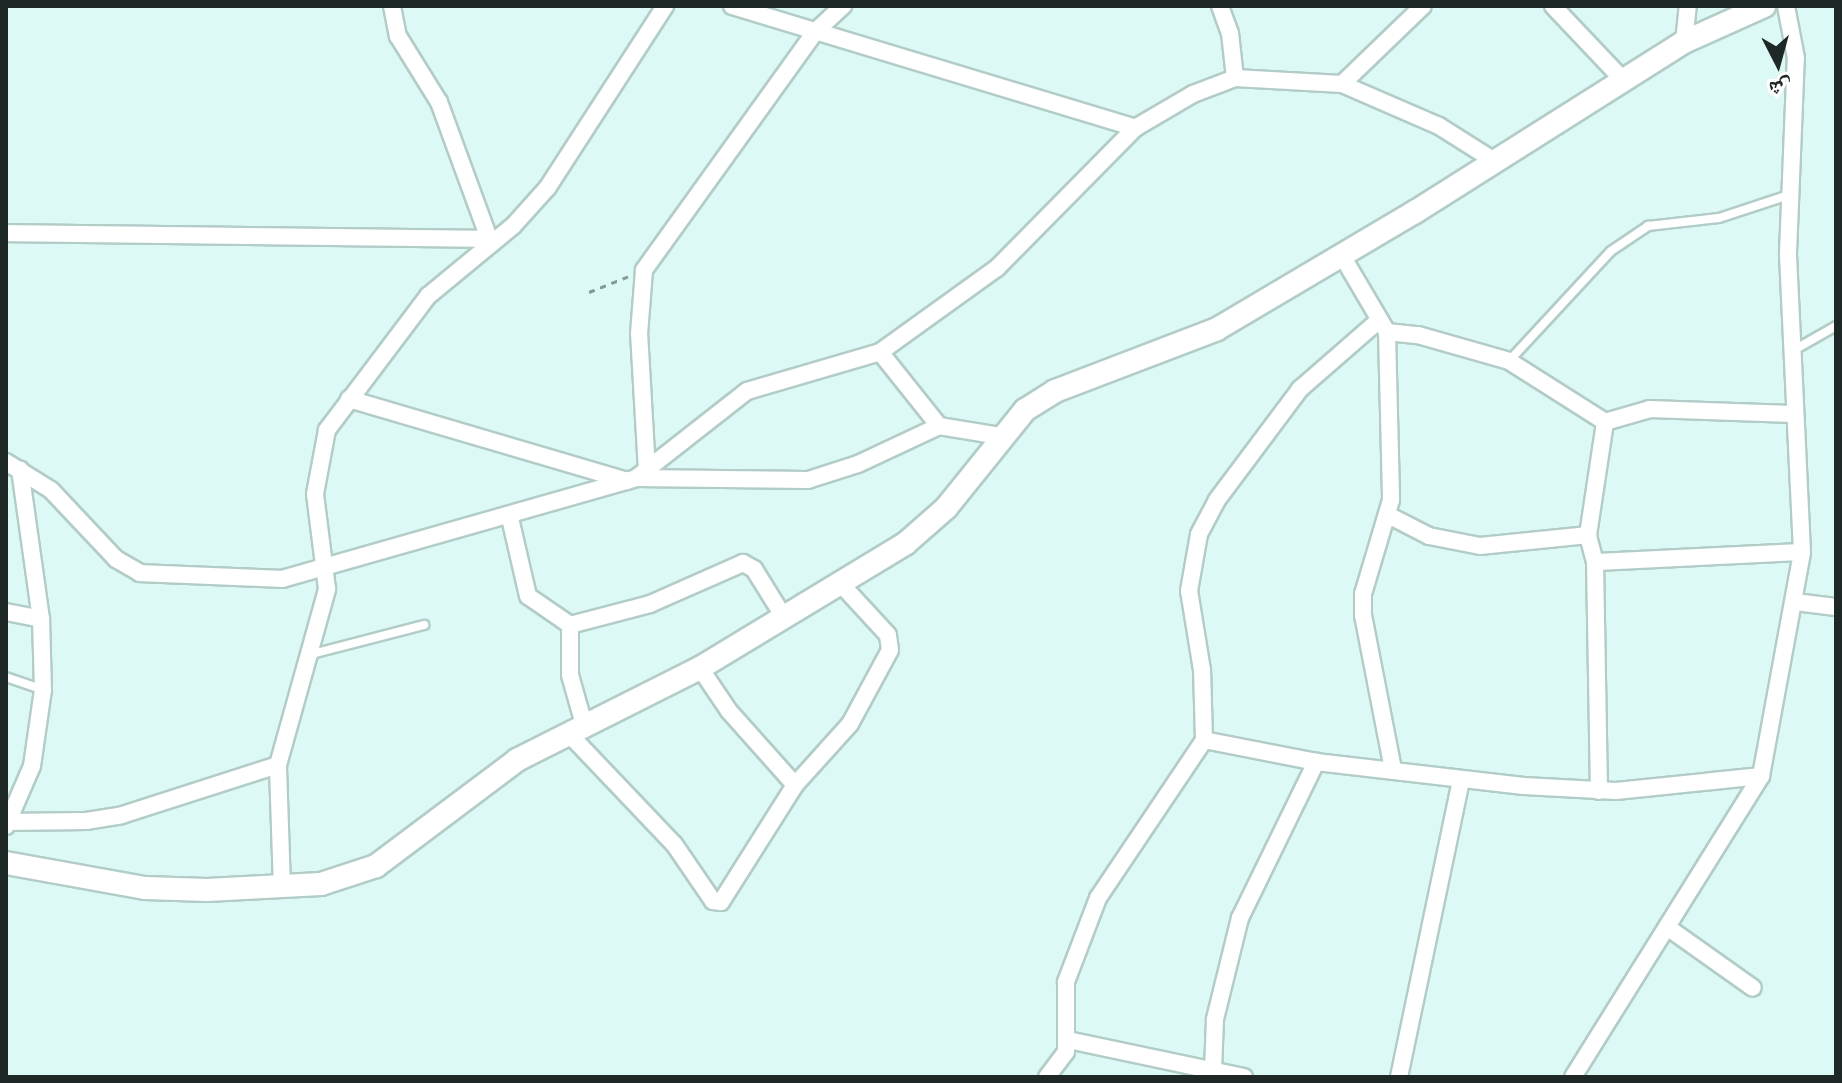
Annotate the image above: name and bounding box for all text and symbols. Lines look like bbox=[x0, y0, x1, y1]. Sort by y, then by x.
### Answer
north arrow bbox=[1738, 24, 1818, 104]
text: ش bbox=[1768, 75, 1793, 102]

